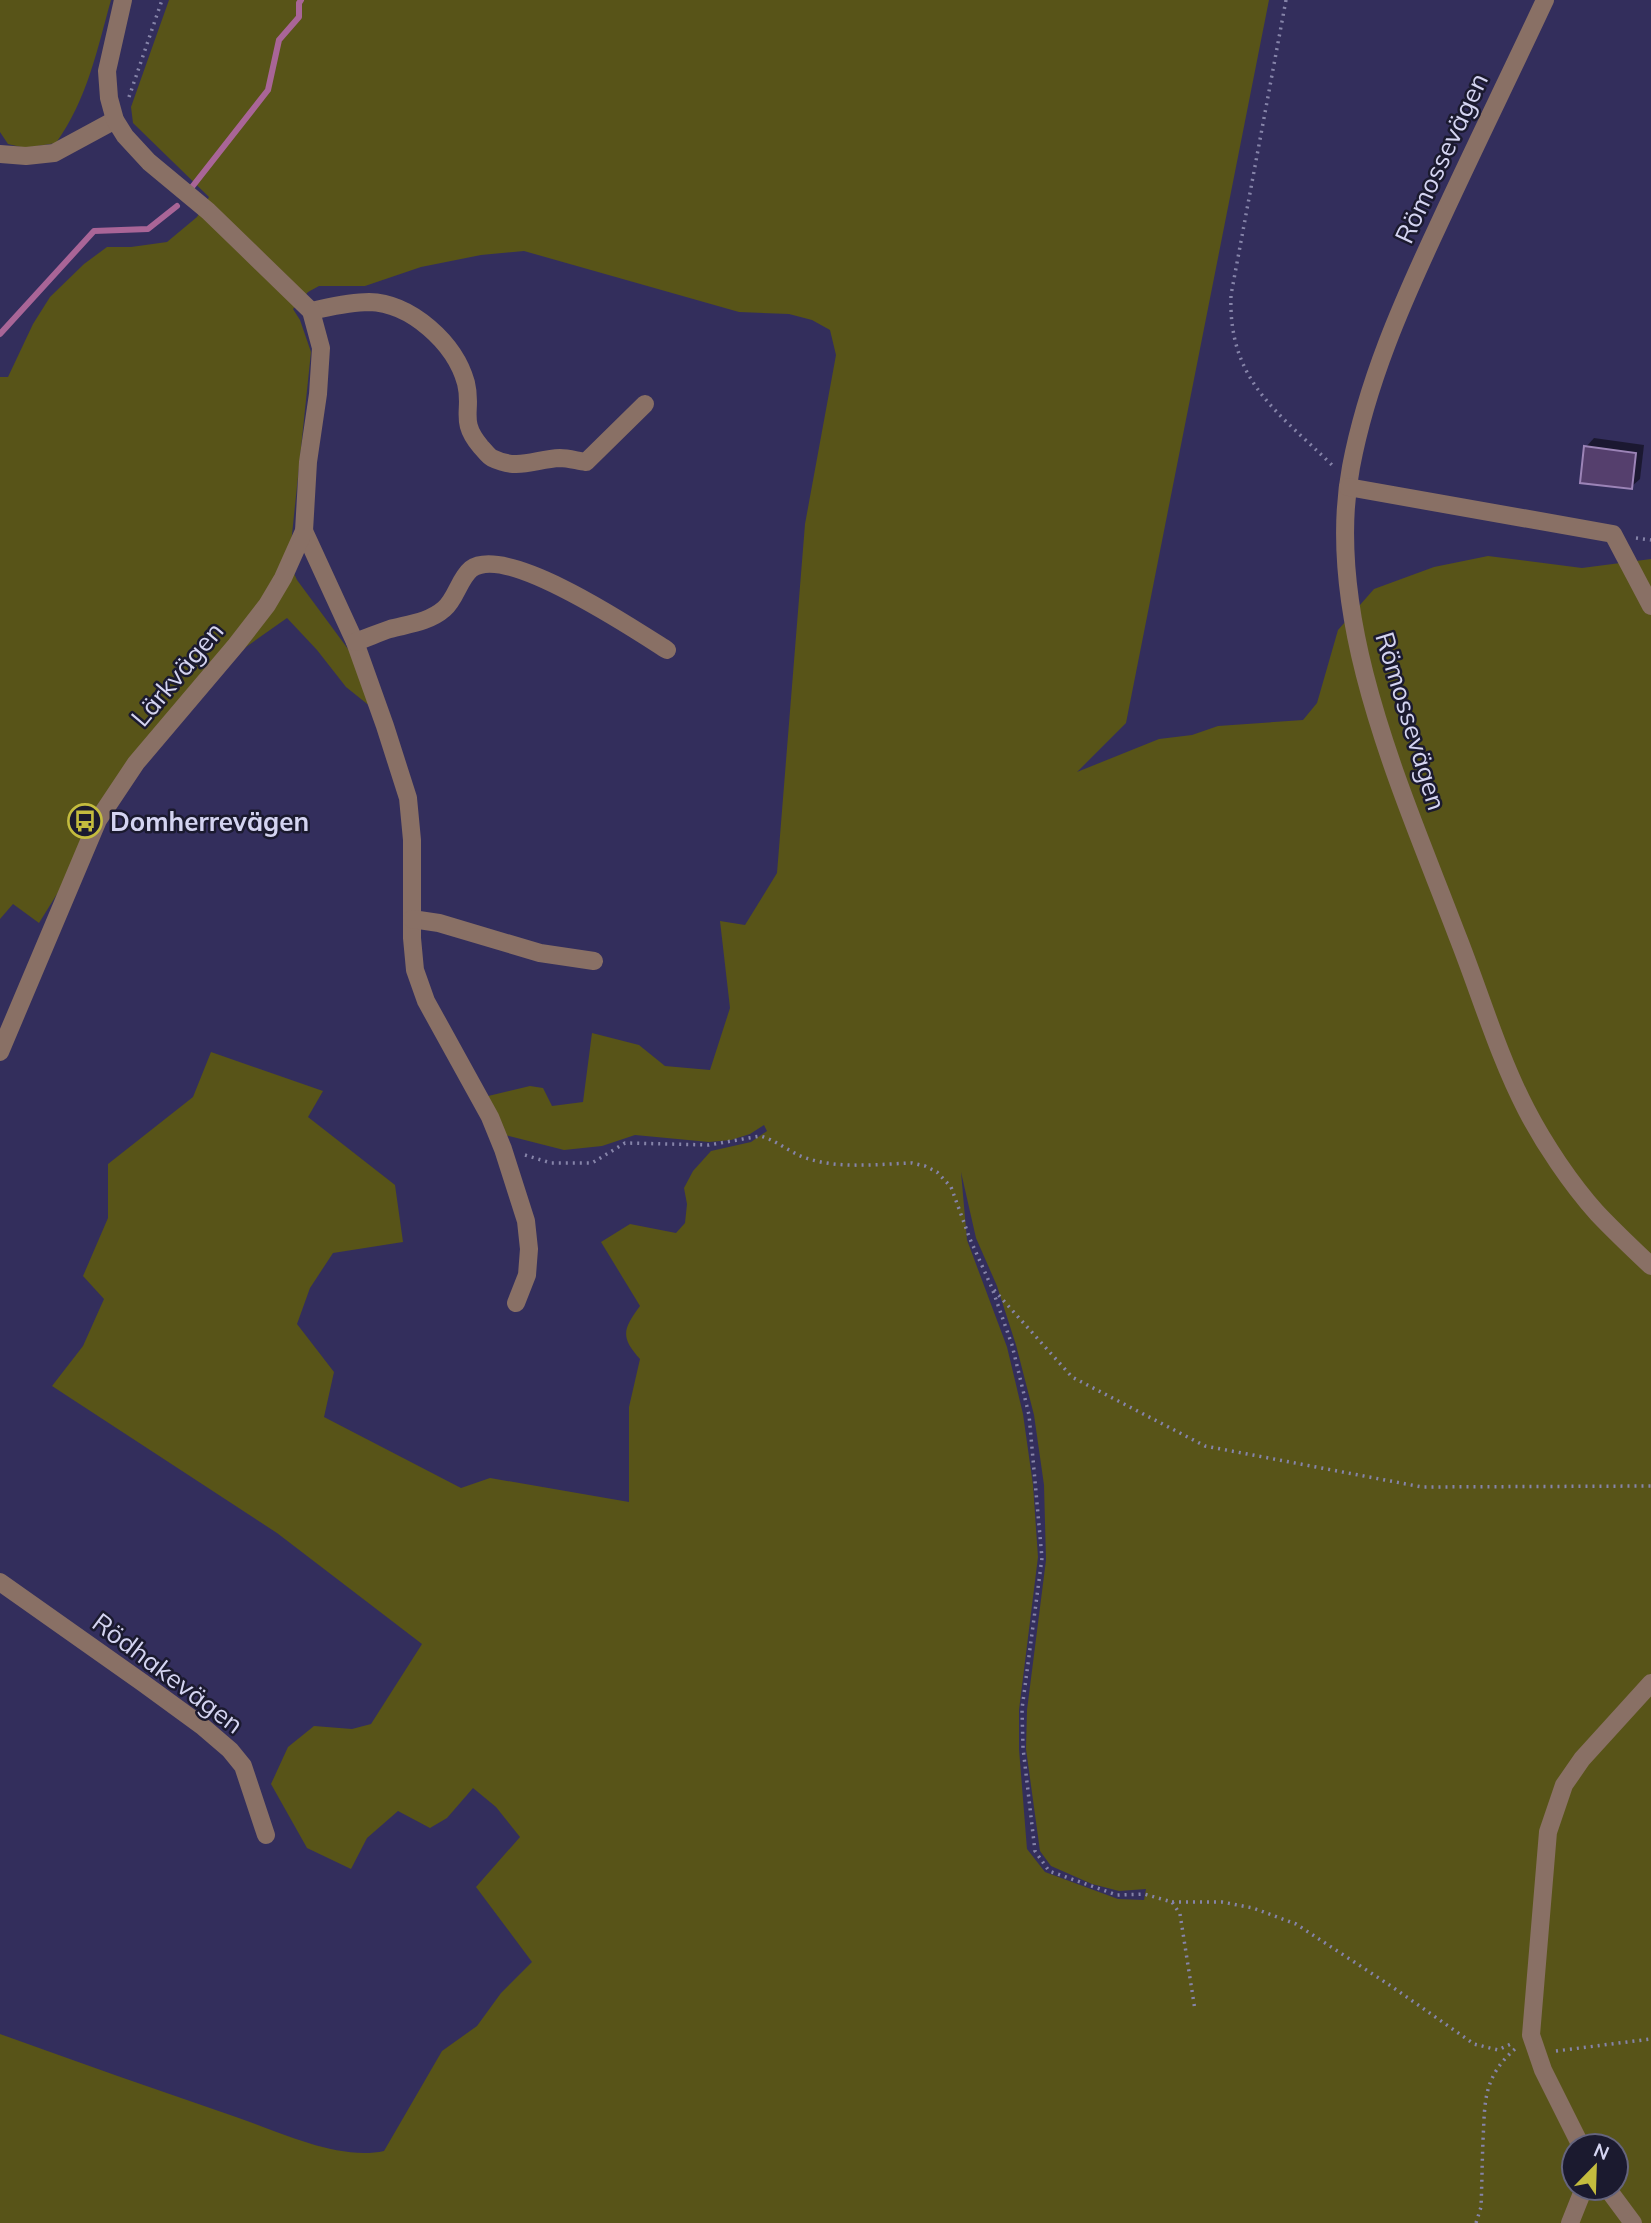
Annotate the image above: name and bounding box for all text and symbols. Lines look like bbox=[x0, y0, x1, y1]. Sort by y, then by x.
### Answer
street label: Römossevägen bbox=[1387, 67, 1495, 249]
street label: Lärkvägen bbox=[124, 615, 230, 733]
street label: Römossevägen bbox=[1368, 628, 1454, 814]
bus stop icon: Domherrevägen bbox=[66, 802, 104, 840]
place label: Domherrevägen bbox=[110, 805, 309, 838]
street label: Rödhakevägen bbox=[86, 1606, 250, 1740]
north arrow bbox=[1560, 2132, 1630, 2202]
text: N bbox=[1590, 2138, 1613, 2165]

